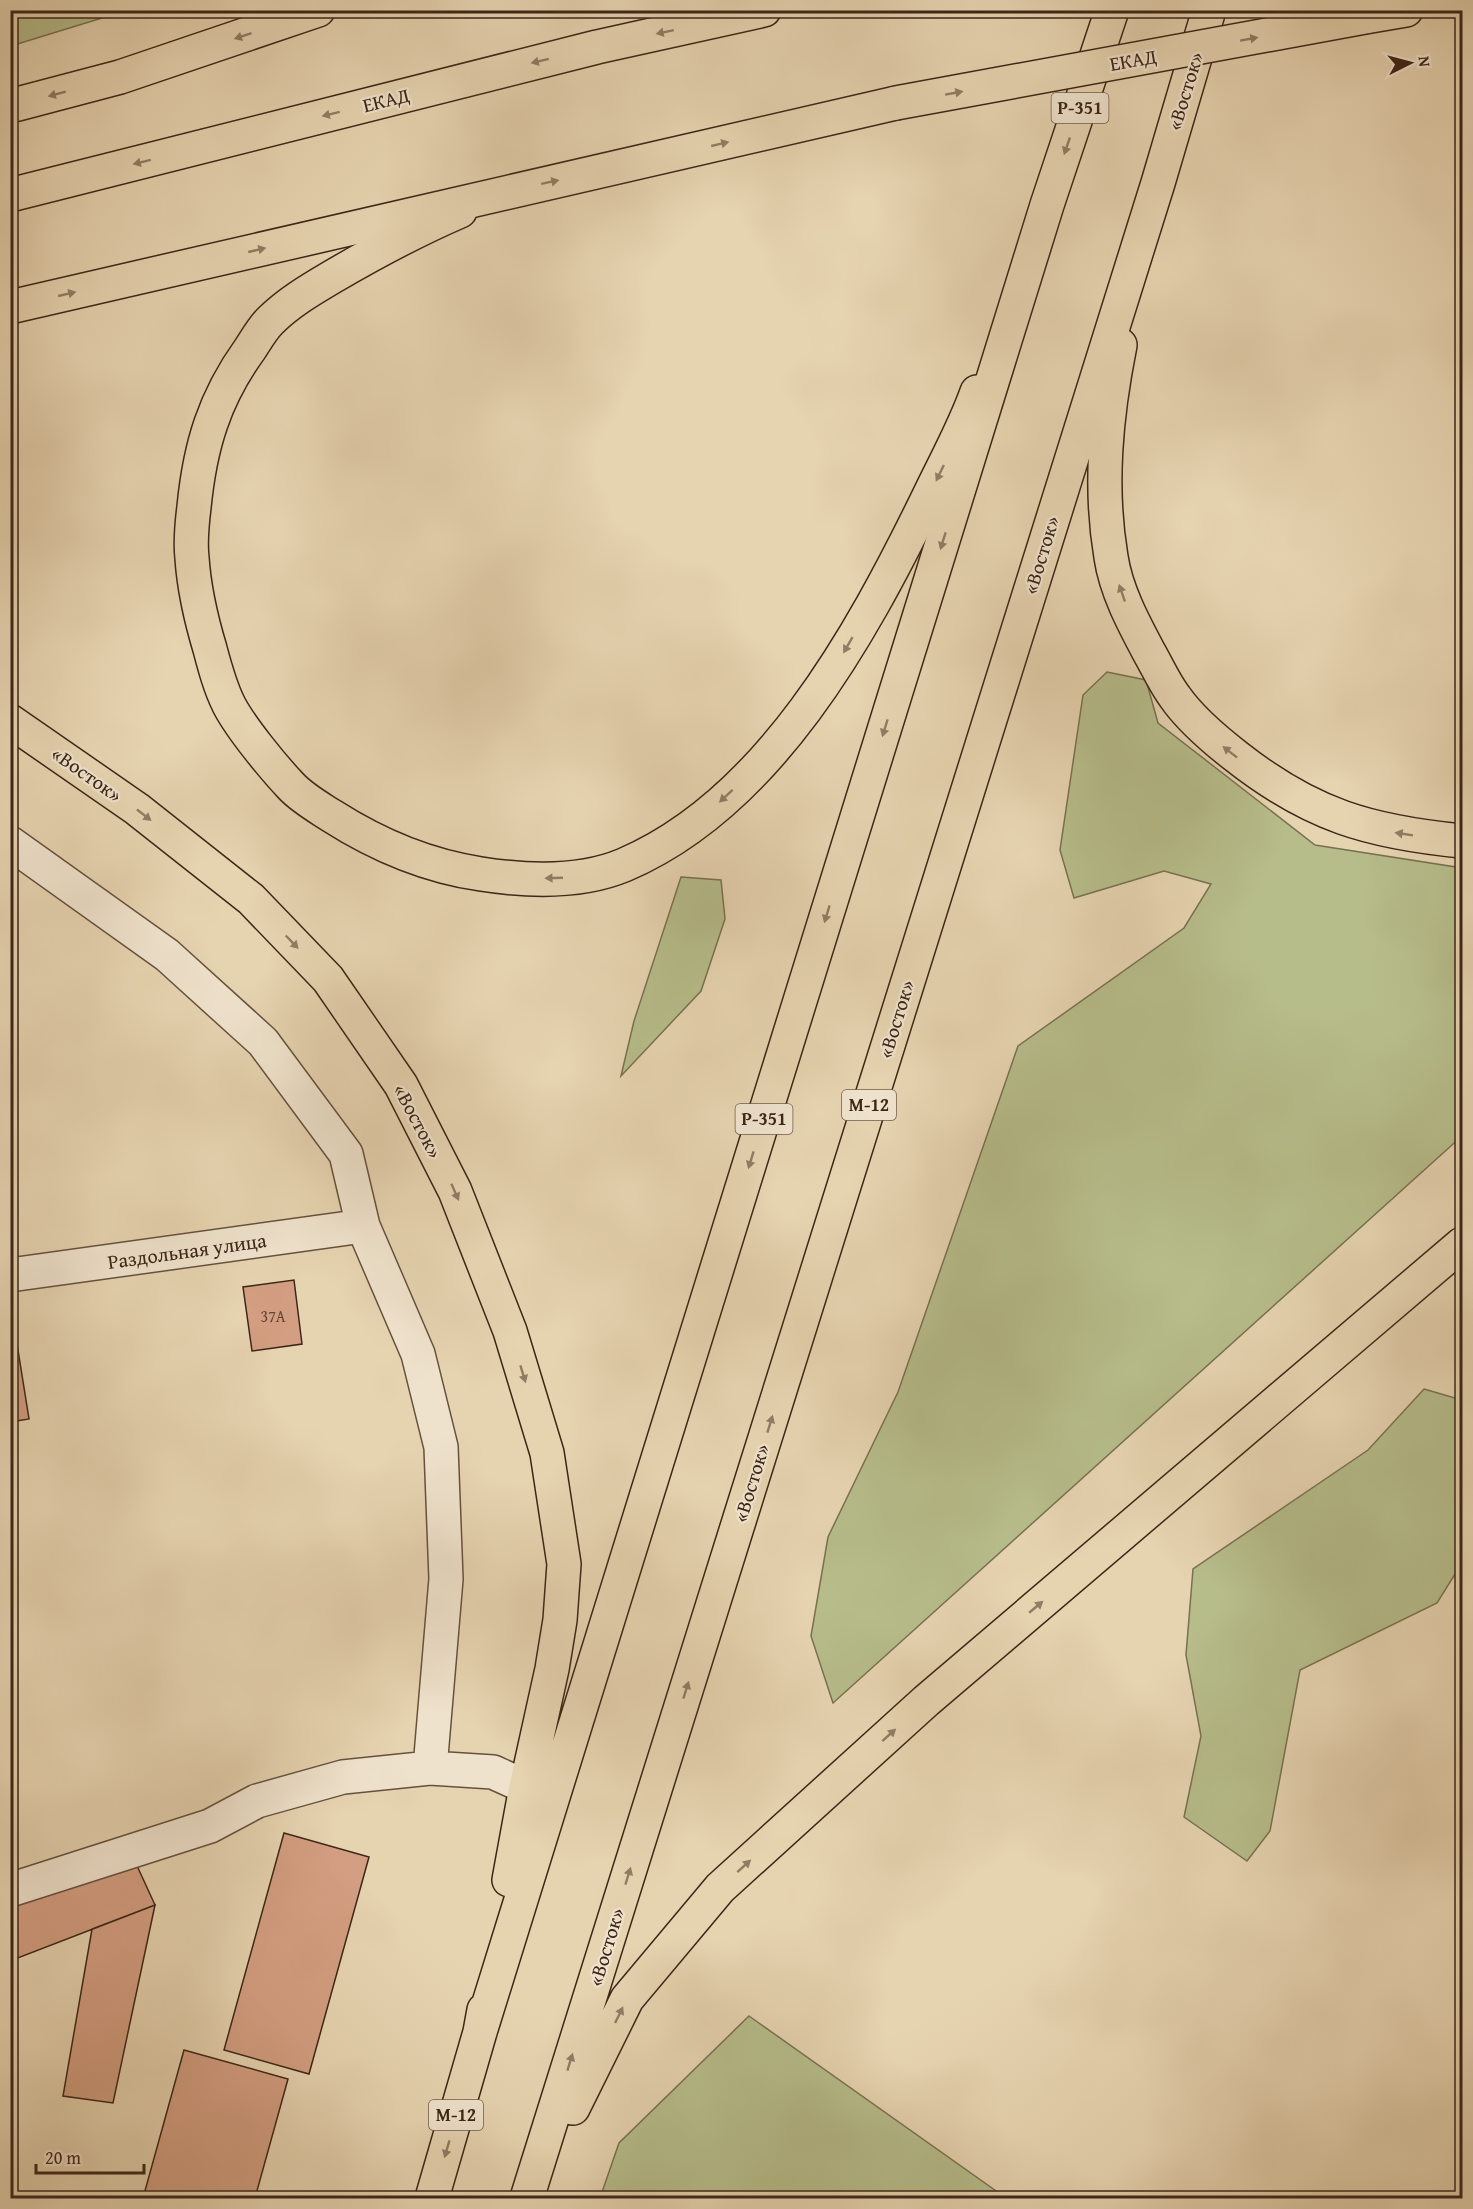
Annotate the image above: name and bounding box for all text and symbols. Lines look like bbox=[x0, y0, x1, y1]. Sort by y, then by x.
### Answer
one-way arrow bbox=[656, 28, 675, 37]
one-way arrow bbox=[234, 31, 252, 41]
north arrow bbox=[1380, 33, 1440, 93]
one-way arrow bbox=[1239, 34, 1258, 43]
street label: ЕКАД bbox=[1107, 41, 1159, 78]
street label: «Восток» bbox=[1159, 48, 1210, 134]
text: N bbox=[1412, 55, 1437, 68]
one-way arrow bbox=[531, 57, 549, 66]
street label: ЕКАД bbox=[359, 80, 413, 119]
one-way arrow bbox=[944, 88, 963, 97]
one-way arrow bbox=[48, 90, 66, 99]
road number: Р-351 bbox=[1052, 93, 1108, 123]
one-way arrow bbox=[322, 110, 340, 119]
one-way arrow bbox=[1061, 137, 1071, 155]
one-way arrow bbox=[711, 139, 729, 149]
one-way arrow bbox=[133, 158, 151, 167]
one-way arrow bbox=[540, 177, 559, 186]
one-way arrow bbox=[248, 244, 267, 254]
one-way arrow bbox=[58, 288, 77, 298]
one-way arrow bbox=[935, 465, 944, 482]
street label: «Восток» bbox=[1015, 512, 1066, 598]
one-way arrow bbox=[937, 532, 947, 550]
one-way arrow bbox=[1117, 584, 1127, 602]
one-way arrow bbox=[843, 637, 853, 654]
one-way arrow bbox=[880, 719, 889, 737]
street label: «Восток» bbox=[46, 739, 129, 809]
one-way arrow bbox=[1223, 747, 1238, 759]
one-way arrow bbox=[720, 789, 734, 803]
one-way arrow bbox=[137, 808, 152, 820]
one-way arrow bbox=[1395, 829, 1414, 838]
one-way arrow bbox=[545, 873, 564, 882]
one-way arrow bbox=[822, 905, 831, 923]
one-way arrow bbox=[285, 934, 299, 949]
street label: «Восток» bbox=[870, 976, 921, 1062]
street label: «Восток» bbox=[387, 1078, 450, 1163]
road number: М-12 bbox=[842, 1090, 896, 1120]
road number: Р-351 bbox=[736, 1104, 792, 1134]
one-way arrow bbox=[745, 1151, 755, 1169]
one-way arrow bbox=[450, 1183, 459, 1200]
street label: Раздольная улица bbox=[106, 1225, 269, 1276]
house number: 37А bbox=[260, 1304, 286, 1328]
one-way arrow bbox=[519, 1365, 528, 1383]
one-way arrow bbox=[765, 1415, 775, 1433]
street label: «Восток» bbox=[725, 1440, 776, 1526]
one-way arrow bbox=[1028, 1601, 1043, 1614]
one-way arrow bbox=[682, 1681, 691, 1699]
one-way arrow bbox=[881, 1728, 896, 1742]
one-way arrow bbox=[736, 1860, 751, 1873]
one-way arrow bbox=[624, 1867, 633, 1885]
street label: «Восток» bbox=[580, 1904, 631, 1990]
one-way arrow bbox=[615, 2006, 624, 2023]
one-way arrow bbox=[566, 2053, 575, 2071]
road number: М-12 bbox=[429, 2100, 483, 2130]
scale bar bbox=[36, 2137, 144, 2175]
one-way arrow bbox=[442, 2140, 451, 2158]
text: 20 m bbox=[45, 2144, 81, 2171]

